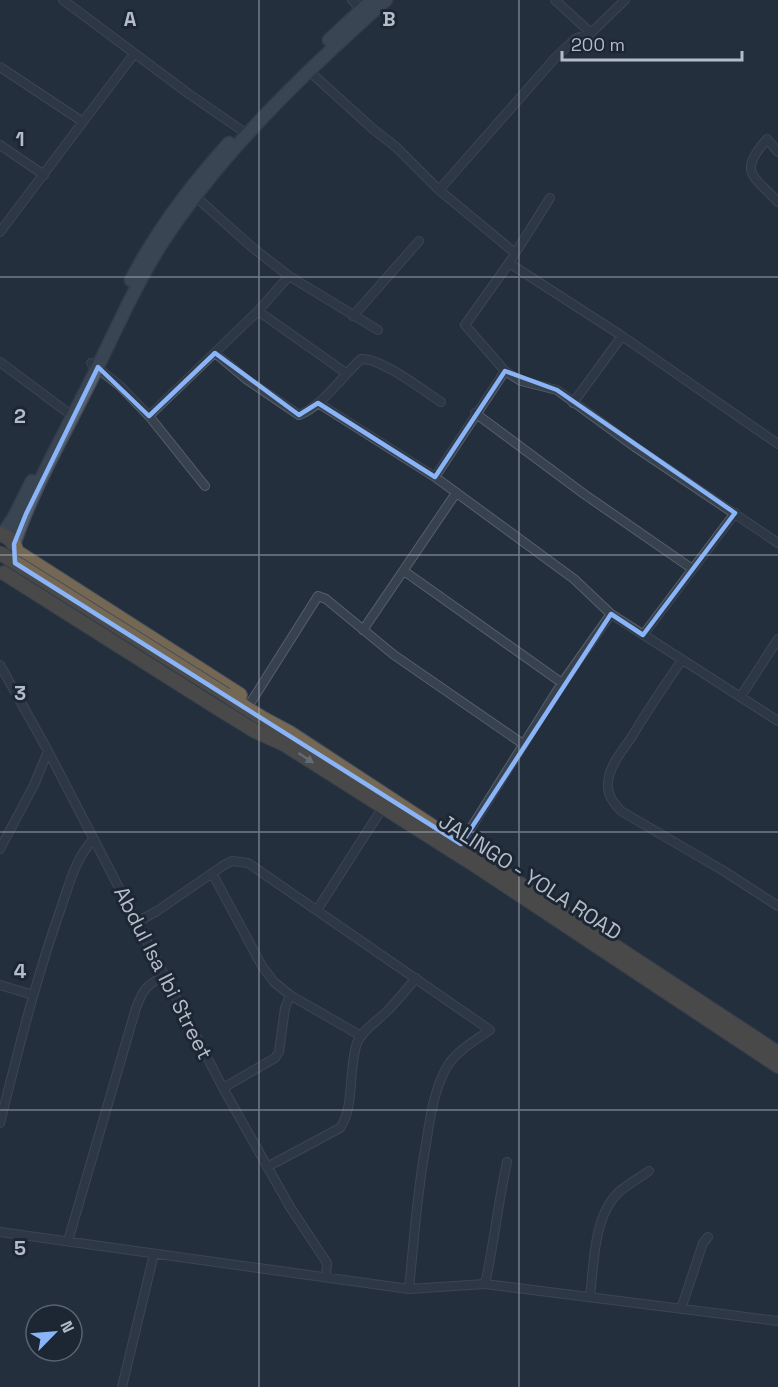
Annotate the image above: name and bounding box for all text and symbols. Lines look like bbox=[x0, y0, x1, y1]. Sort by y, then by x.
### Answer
text: A bbox=[124, 6, 137, 32]
text: B bbox=[382, 6, 396, 32]
scale bar bbox=[562, 24, 742, 62]
text: 200 m bbox=[571, 33, 625, 56]
text: 1 bbox=[15, 126, 25, 152]
text: 2 bbox=[14, 403, 26, 429]
text: 3 bbox=[14, 680, 26, 706]
one-way arrow bbox=[298, 752, 314, 763]
street label: JALINGO - YOLA ROAD bbox=[434, 807, 627, 946]
street label: Abdul Isa Ibi Street bbox=[108, 882, 219, 1064]
text: 4 bbox=[14, 958, 27, 984]
text: 5 bbox=[14, 1235, 26, 1261]
north arrow bbox=[24, 1303, 84, 1363]
text: N bbox=[55, 1318, 79, 1336]

